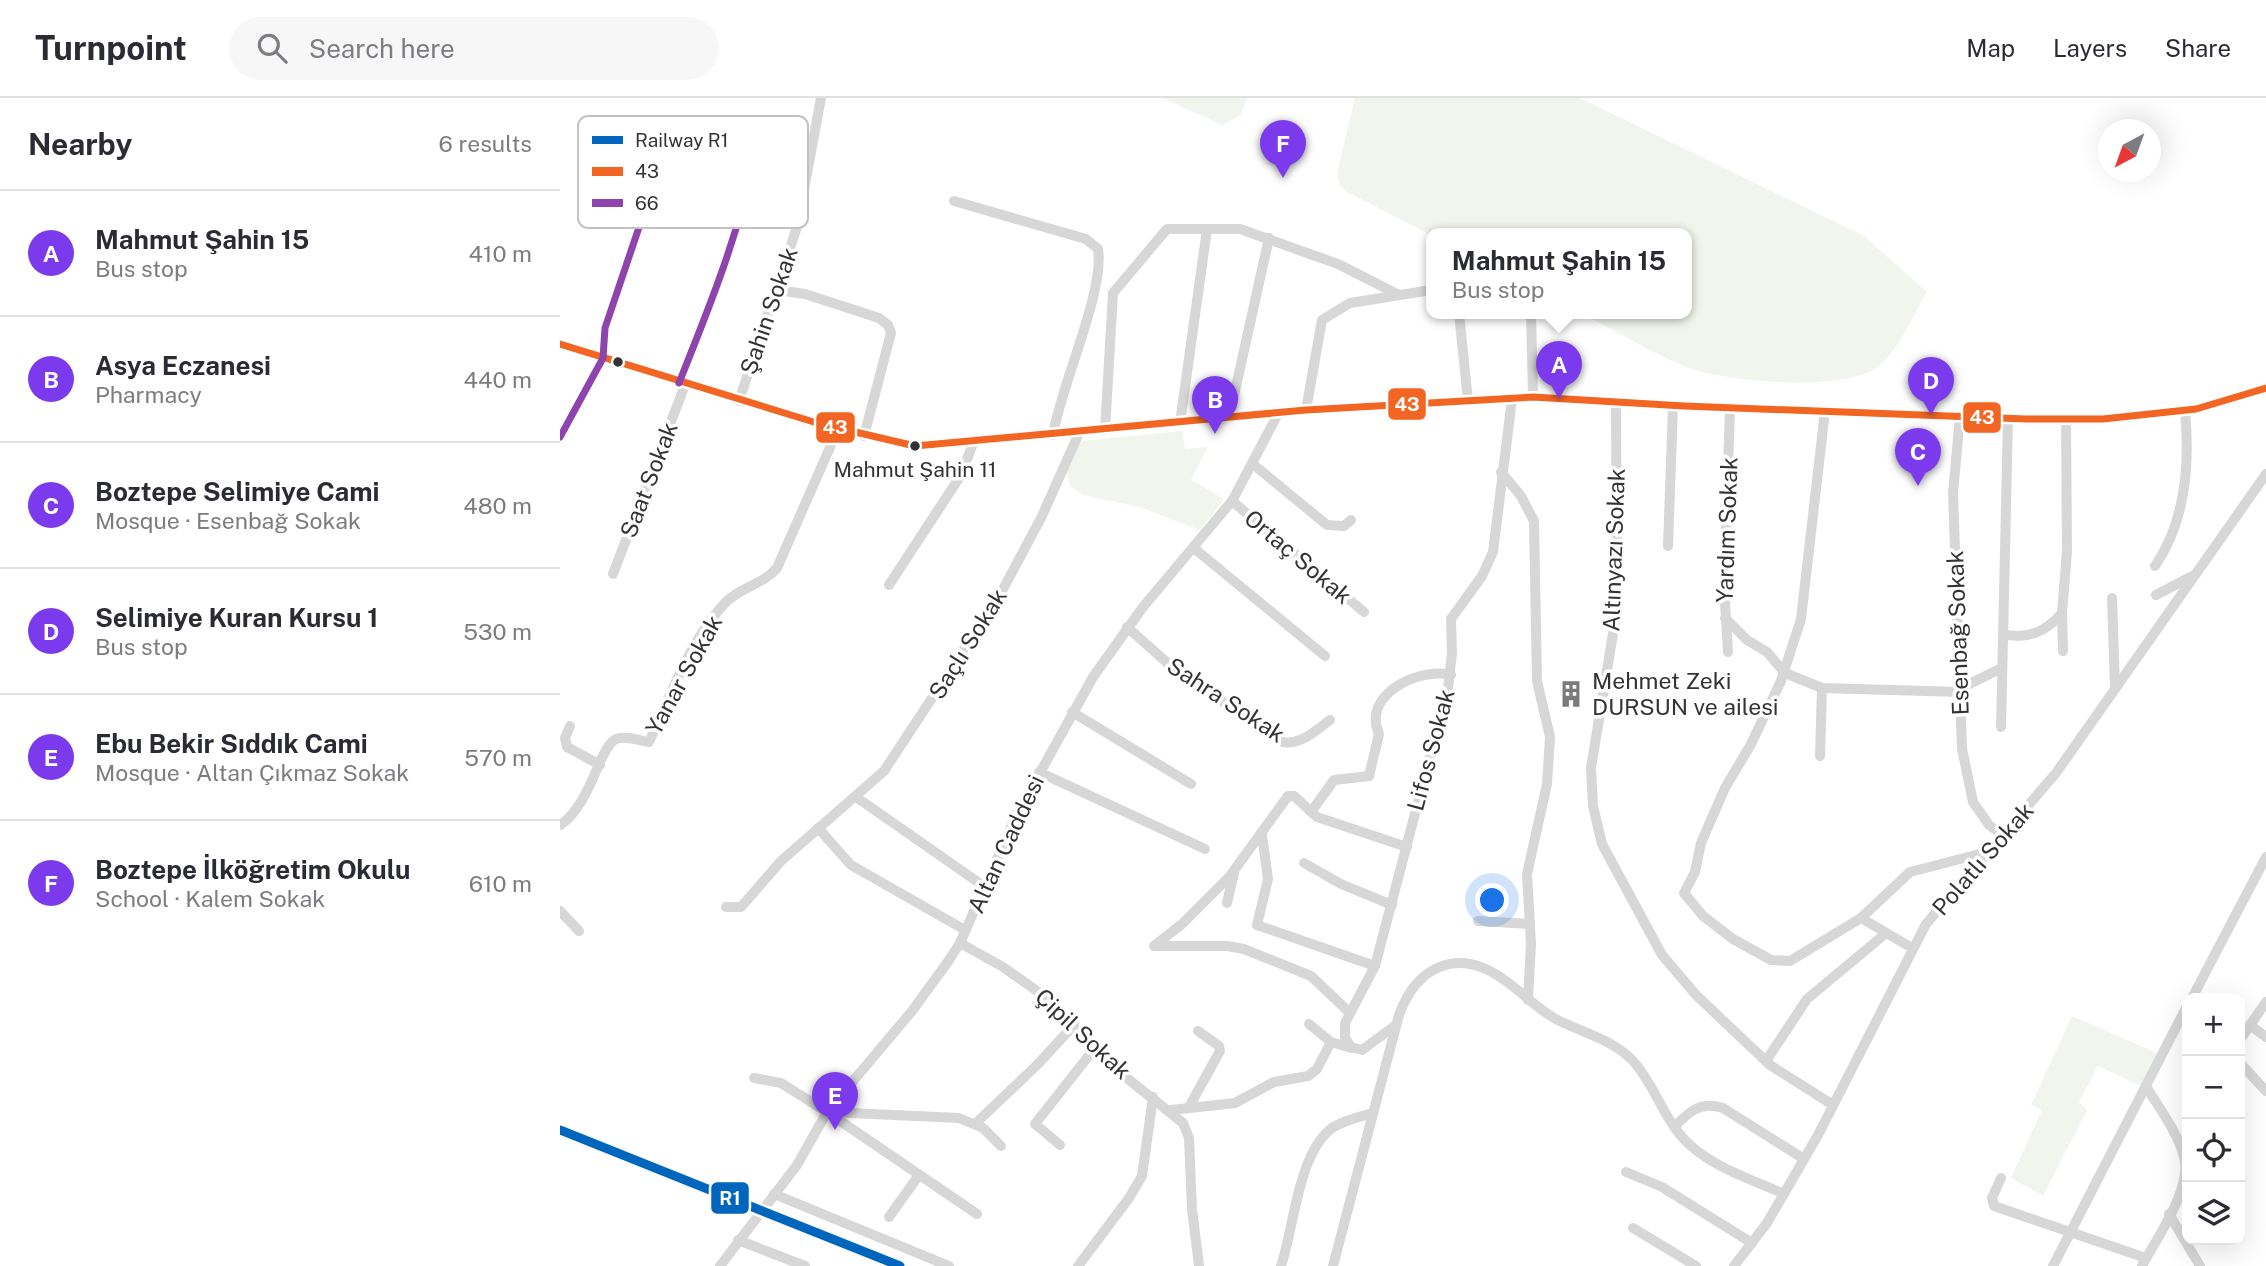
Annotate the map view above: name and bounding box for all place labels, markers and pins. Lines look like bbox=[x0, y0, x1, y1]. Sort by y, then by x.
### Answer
pin: F bbox=[1260, 120, 1306, 178]
pin: A bbox=[1536, 341, 1582, 399]
unlabelled marker bbox=[611, 355, 625, 369]
pin: D bbox=[1908, 357, 1954, 415]
pin: B bbox=[1192, 376, 1238, 434]
pin: C bbox=[1895, 428, 1941, 486]
marker: Mahmut Şahin 11 bbox=[908, 439, 922, 453]
place label: Mahmut Şahin 11 bbox=[833, 457, 997, 482]
place label: Mehmet Zeki DURSUN ve ailesi bbox=[1592, 667, 1779, 720]
building icon: Mehmet Zeki DURSUN ve ailesi bbox=[1556, 679, 1586, 709]
pin: E bbox=[812, 1072, 858, 1130]

